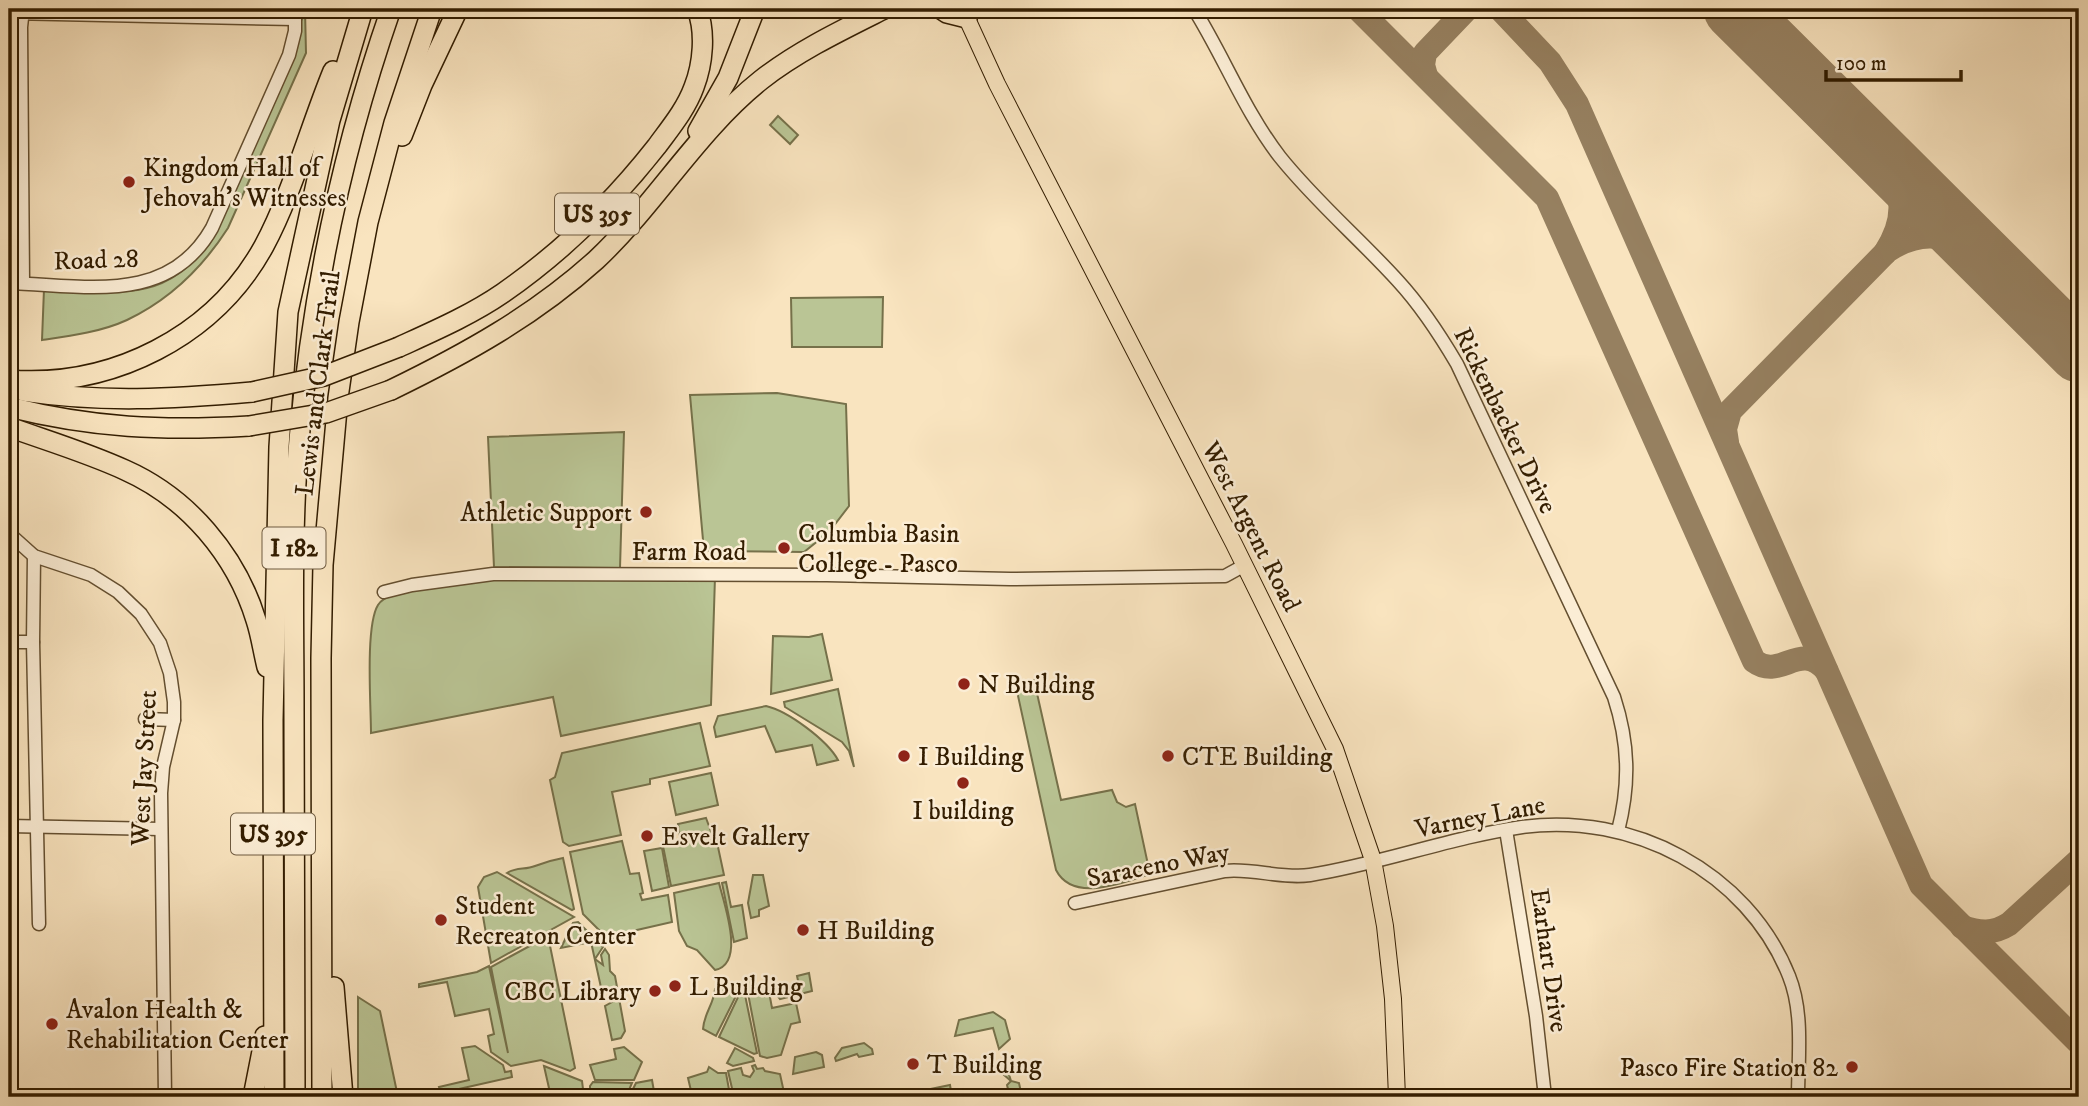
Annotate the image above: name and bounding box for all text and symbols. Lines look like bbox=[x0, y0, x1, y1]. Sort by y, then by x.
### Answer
scale bar bbox=[1826, 38, 1960, 82]
text: 100 m bbox=[1836, 51, 1887, 77]
place label: Kingdom Hall of Jehovah's Witnesses bbox=[141, 152, 346, 215]
marker: Kingdom Hall of Jehovah's Witnesses bbox=[121, 174, 137, 190]
road number: US 395 bbox=[555, 194, 639, 234]
street label: Road 28 bbox=[53, 243, 139, 278]
street label: Lewis and Clark Trail bbox=[288, 269, 349, 498]
street label: Rickenbacker Drive bbox=[1445, 322, 1564, 519]
street label: West Argent Road bbox=[1193, 435, 1308, 617]
place label: Athletic Support bbox=[460, 497, 632, 530]
marker: Athletic Support bbox=[638, 504, 654, 520]
place label: Columbia Basin College - Pasco bbox=[798, 518, 960, 581]
road number: I 182 bbox=[262, 528, 326, 568]
street label: Farm Road bbox=[632, 536, 746, 569]
marker: Columbia Basin College - Pasco bbox=[776, 540, 792, 556]
place label: N Building bbox=[978, 669, 1095, 702]
marker: N Building bbox=[956, 676, 972, 692]
street label: West Jay Street bbox=[124, 689, 165, 848]
place label: I Building bbox=[918, 741, 1024, 774]
place label: CTE Building bbox=[1182, 741, 1333, 774]
marker: I Building bbox=[896, 748, 912, 764]
marker: CTE Building bbox=[1160, 748, 1176, 764]
marker: I building bbox=[955, 775, 971, 791]
street label: Varney Lane bbox=[1411, 789, 1548, 846]
place label: I building bbox=[912, 795, 1014, 828]
road number: US 395 bbox=[231, 814, 315, 854]
place label: Esvelt Gallery bbox=[661, 821, 810, 854]
marker: Esvelt Gallery bbox=[639, 828, 655, 844]
street label: Saraceno Way bbox=[1084, 835, 1233, 895]
street label: Earhart Drive bbox=[1522, 886, 1575, 1034]
place label: Student Recreaton Center bbox=[455, 890, 636, 953]
marker: Student Recreaton Center bbox=[433, 912, 449, 928]
place label: H Building bbox=[817, 915, 934, 948]
marker: H Building bbox=[795, 922, 811, 938]
place label: L Building bbox=[689, 971, 803, 1004]
place label: CBC Library bbox=[504, 976, 642, 1009]
marker: L Building bbox=[667, 978, 683, 994]
marker: CBC Library bbox=[647, 983, 663, 999]
place label: Avalon Health & Rehabilitation Center bbox=[66, 994, 289, 1057]
marker: Avalon Health & Rehabilitation Center bbox=[44, 1016, 60, 1032]
place label: T Building bbox=[927, 1049, 1042, 1082]
place label: Pasco Fire Station 82 bbox=[1619, 1052, 1838, 1085]
marker: T Building bbox=[905, 1056, 921, 1072]
marker: Pasco Fire Station 82 bbox=[1844, 1059, 1860, 1075]

